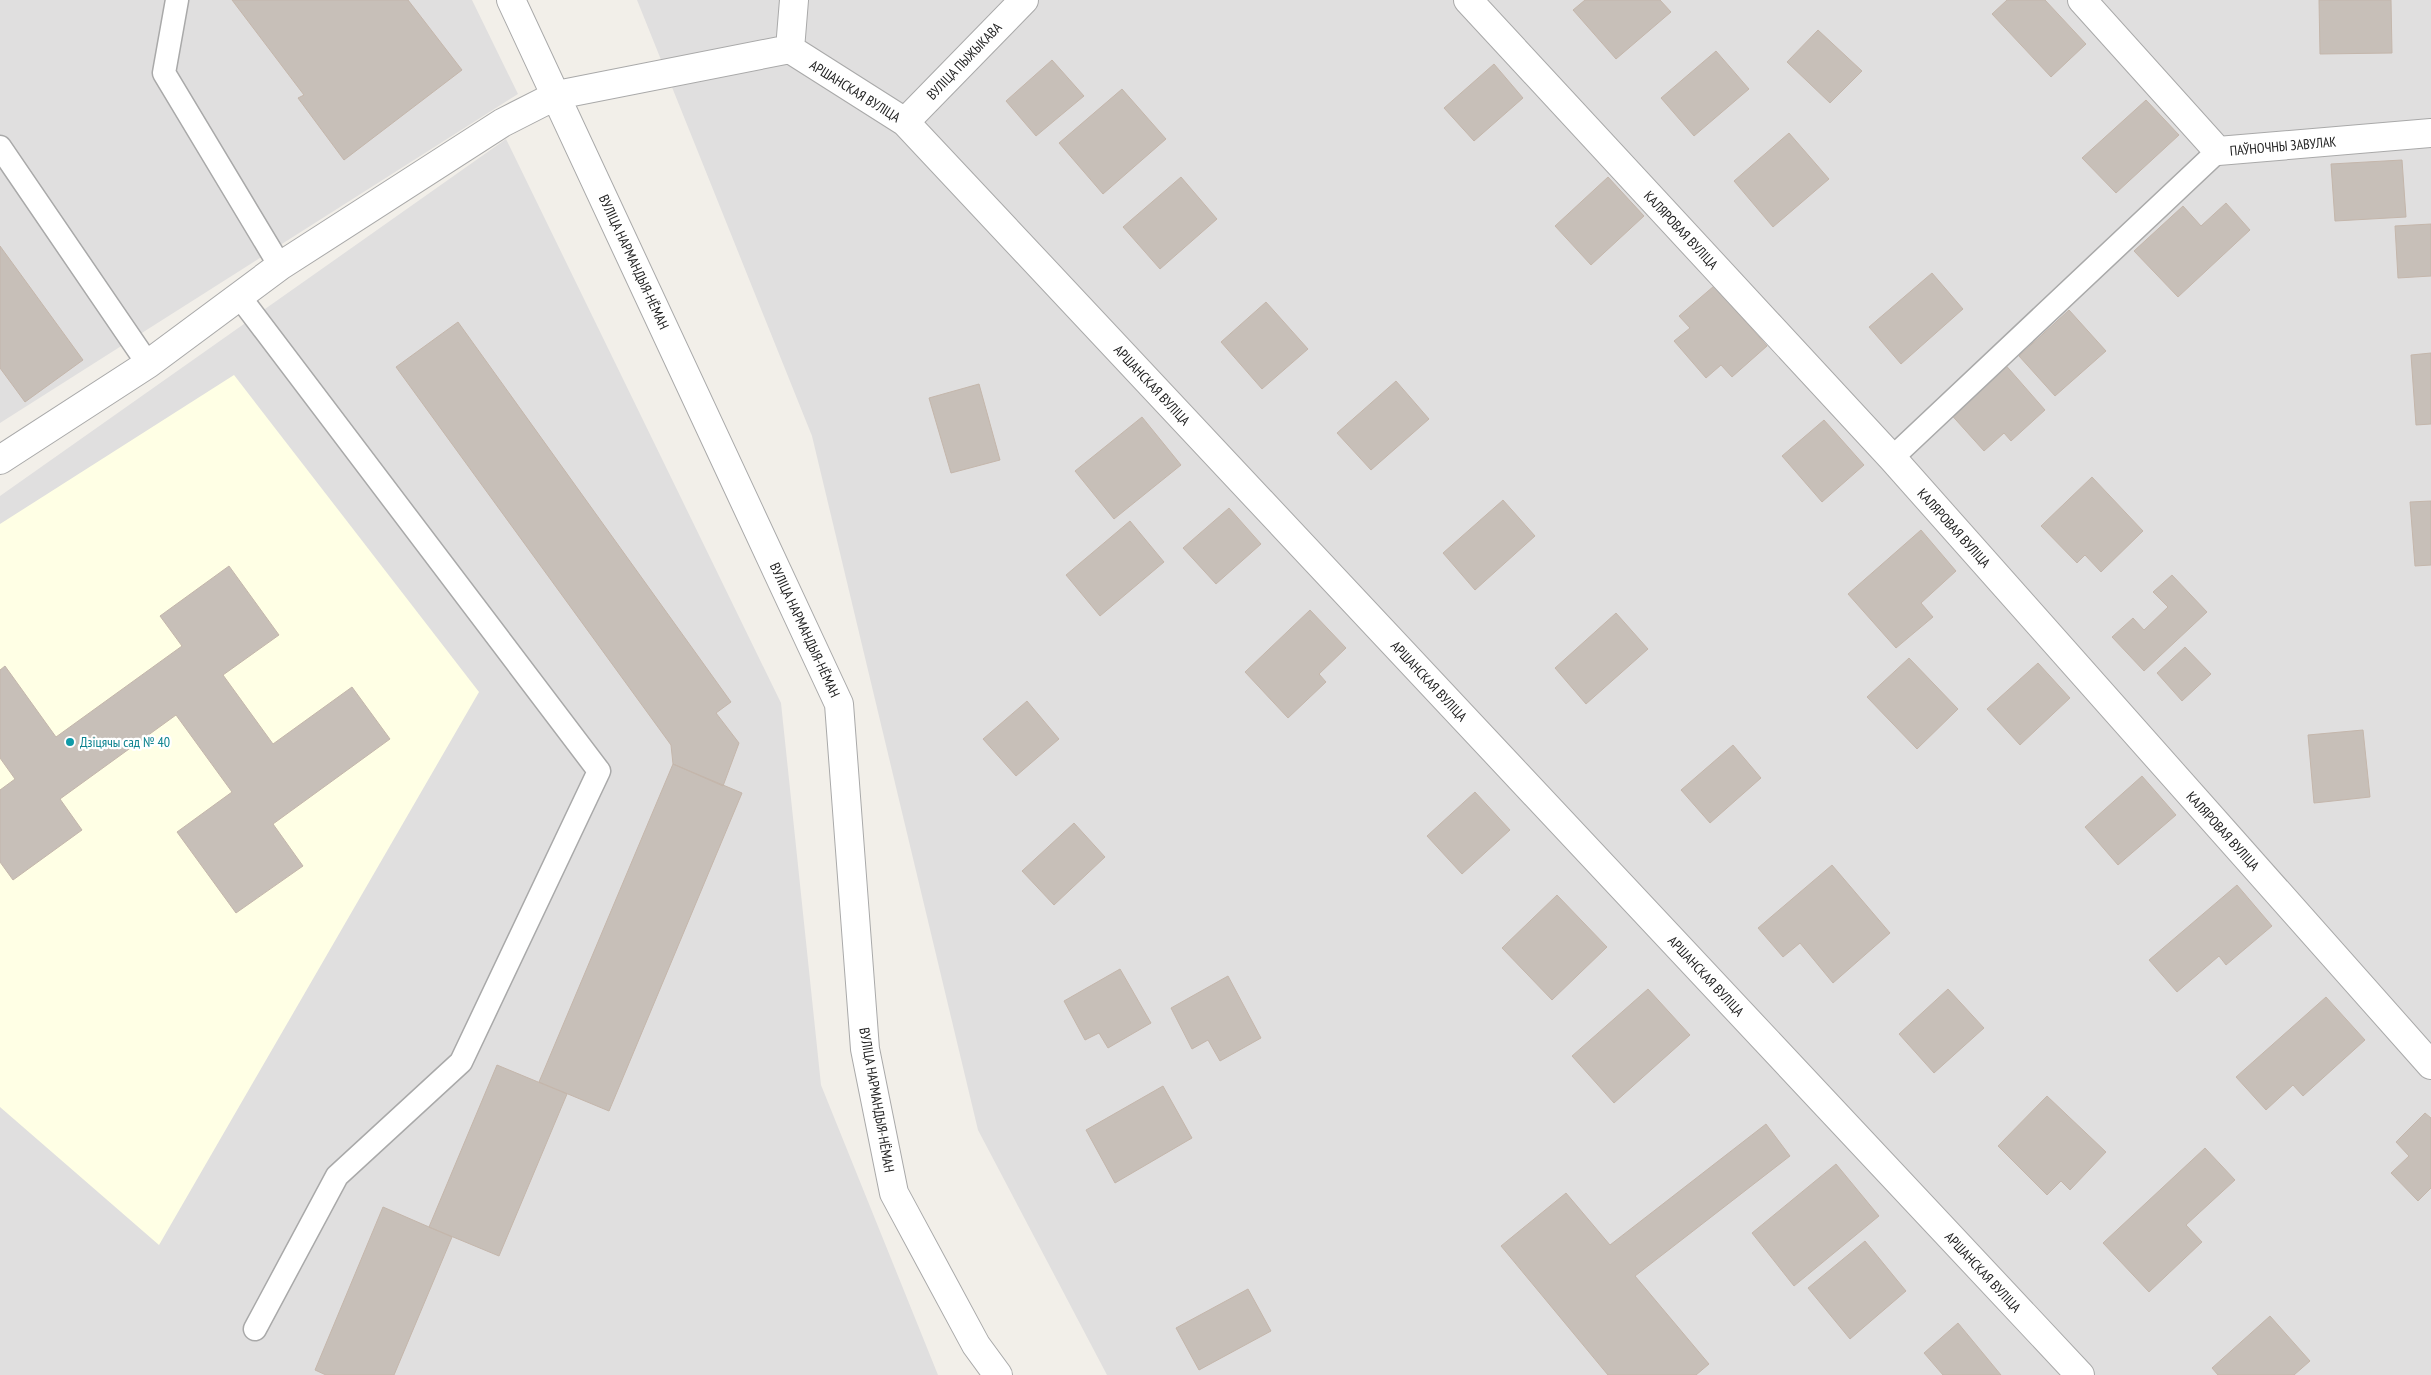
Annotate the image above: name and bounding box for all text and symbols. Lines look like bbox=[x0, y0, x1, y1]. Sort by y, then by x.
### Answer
street label: ВУЛІЦА ПЫЖЫКАВА bbox=[923, 18, 1006, 103]
street label: АРШАНСКАЯ ВУЛІЦА bbox=[806, 56, 904, 126]
street label: ПАЎНОЧНЫ ЗАВУЛАК bbox=[2229, 132, 2337, 160]
street label: КАЛЯРОВАЯ ВУЛІЦА bbox=[1640, 187, 1722, 273]
street label: ВУЛІЦА НАРМАНДЫЯ-НЁМАН bbox=[595, 192, 673, 332]
street label: АРШАНСКАЯ ВУЛІЦА bbox=[1110, 341, 1194, 429]
street label: КАЛЯРОВАЯ ВУЛІЦА bbox=[1914, 485, 1995, 572]
street label: ВУЛІЦА НАРМАНДЫЯ-НЁМАН bbox=[766, 560, 844, 700]
street label: АРШАНСКАЯ ВУЛІЦА bbox=[1387, 637, 1471, 725]
place label: Дзіцячы сад № 40 bbox=[80, 733, 170, 751]
marker: Дзіцячы сад № 40 bbox=[64, 736, 76, 748]
street label: КАЛЯРОВАЯ ВУЛІЦА bbox=[2183, 788, 2264, 875]
street label: АРШАНСКАЯ ВУЛІЦА bbox=[1664, 932, 1748, 1020]
street label: ВУЛІЦА НАРМАНДЫЯ-НЁМАН bbox=[855, 1026, 899, 1174]
street label: АРШАНСКАЯ ВУЛІЦА bbox=[1941, 1228, 2025, 1316]

